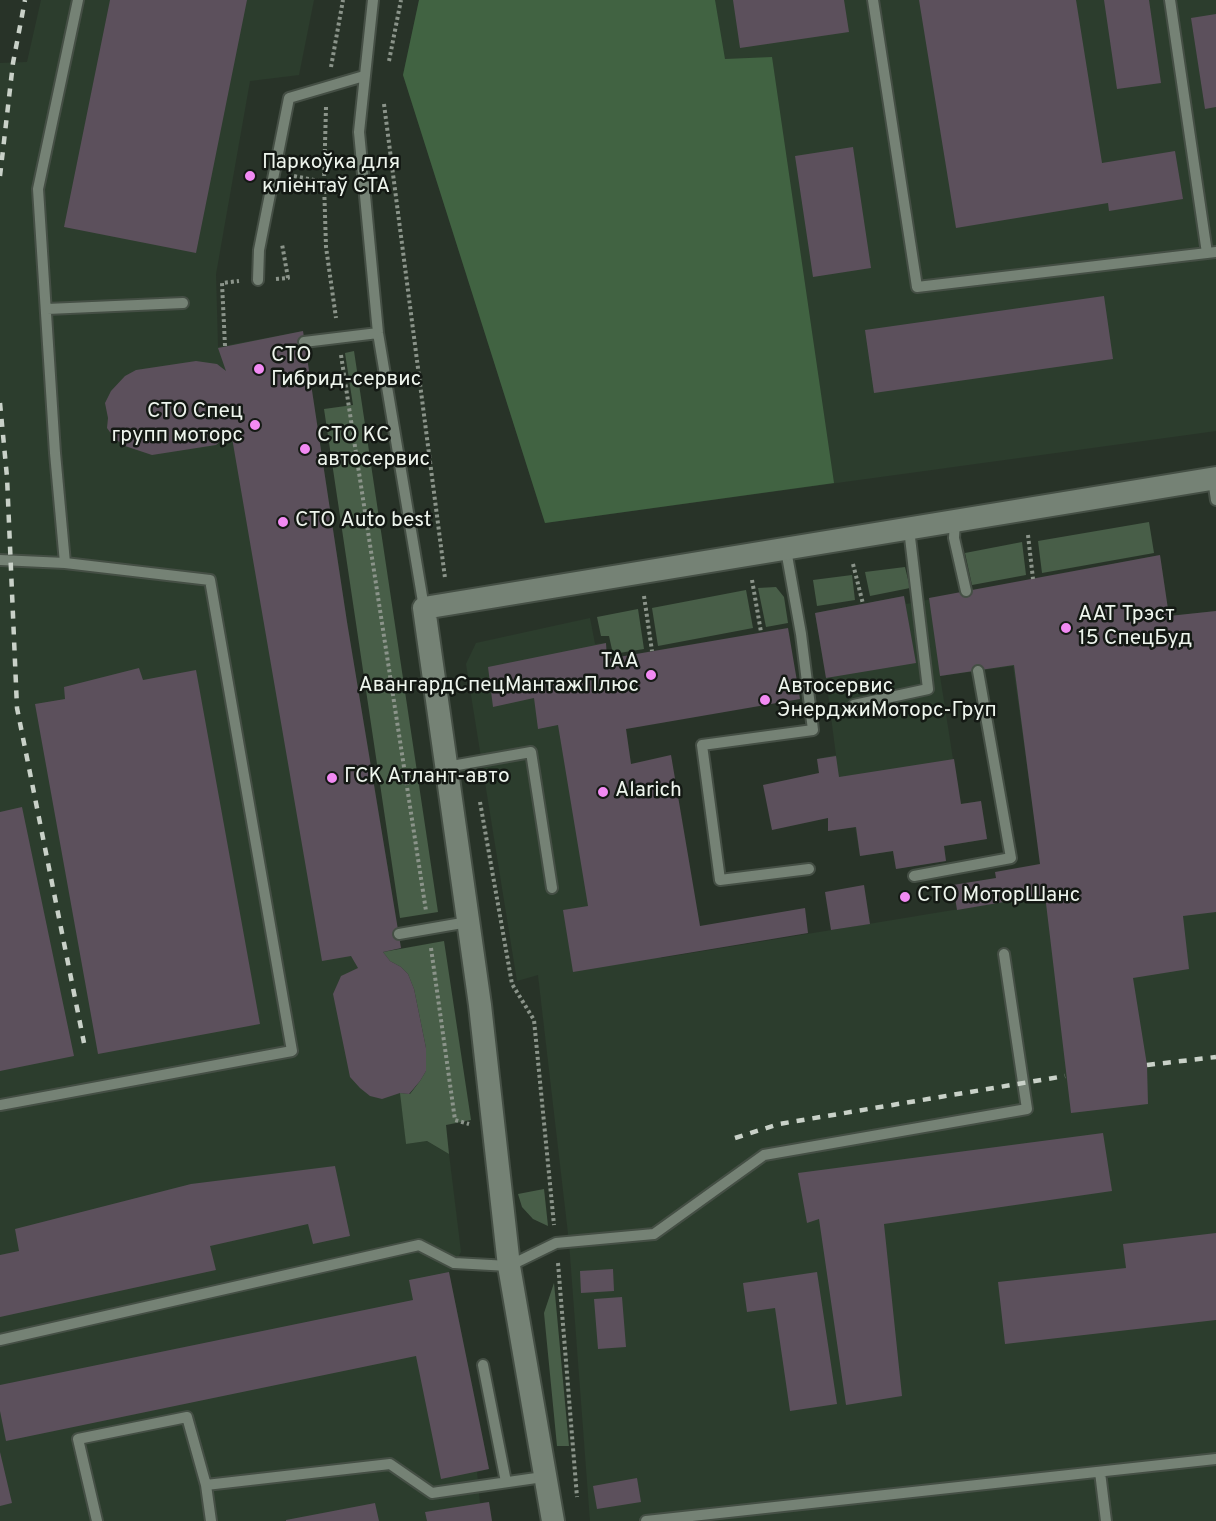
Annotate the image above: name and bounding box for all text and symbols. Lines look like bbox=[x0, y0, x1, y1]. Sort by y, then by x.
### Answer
place label: Паркоўка для кліентаў СТА bbox=[262, 151, 400, 201]
marker: Паркоўка для кліентаў СТА bbox=[243, 169, 257, 183]
place label: СТО Гибрид-сервис bbox=[271, 344, 421, 394]
marker: СТО Гибрид-сервис bbox=[252, 362, 266, 376]
place label: СТО Спец групп моторс bbox=[111, 400, 243, 450]
marker: СТО Спец групп моторс bbox=[248, 418, 262, 432]
place label: СТО КС автосервис bbox=[317, 424, 430, 474]
marker: СТО КС автосервис bbox=[298, 442, 312, 456]
place label: СТО Auto best bbox=[295, 509, 432, 535]
marker: СТО Auto best bbox=[276, 515, 290, 529]
place label: ААТ Трэст 15 СпецБуд bbox=[1078, 603, 1192, 653]
marker: ААТ Трэст 15 СпецБуд bbox=[1059, 621, 1073, 635]
place label: ТАА АвангардСпецМантажПлюс bbox=[359, 650, 639, 700]
marker: ТАА АвангардСпецМантажПлюс bbox=[644, 668, 658, 682]
place label: Автосервис ЭнерджиМоторс-Груп bbox=[777, 675, 997, 725]
marker: Автосервис ЭнерджиМоторс-Груп bbox=[758, 693, 772, 707]
place label: ГСК Атлант-авто bbox=[344, 765, 510, 791]
marker: ГСК Атлант-авто bbox=[325, 771, 339, 785]
place label: Alarich bbox=[615, 779, 682, 805]
marker: Alarich bbox=[596, 785, 610, 799]
place label: СТО МоторШанс bbox=[917, 884, 1080, 910]
marker: СТО МоторШанс bbox=[898, 890, 912, 904]

